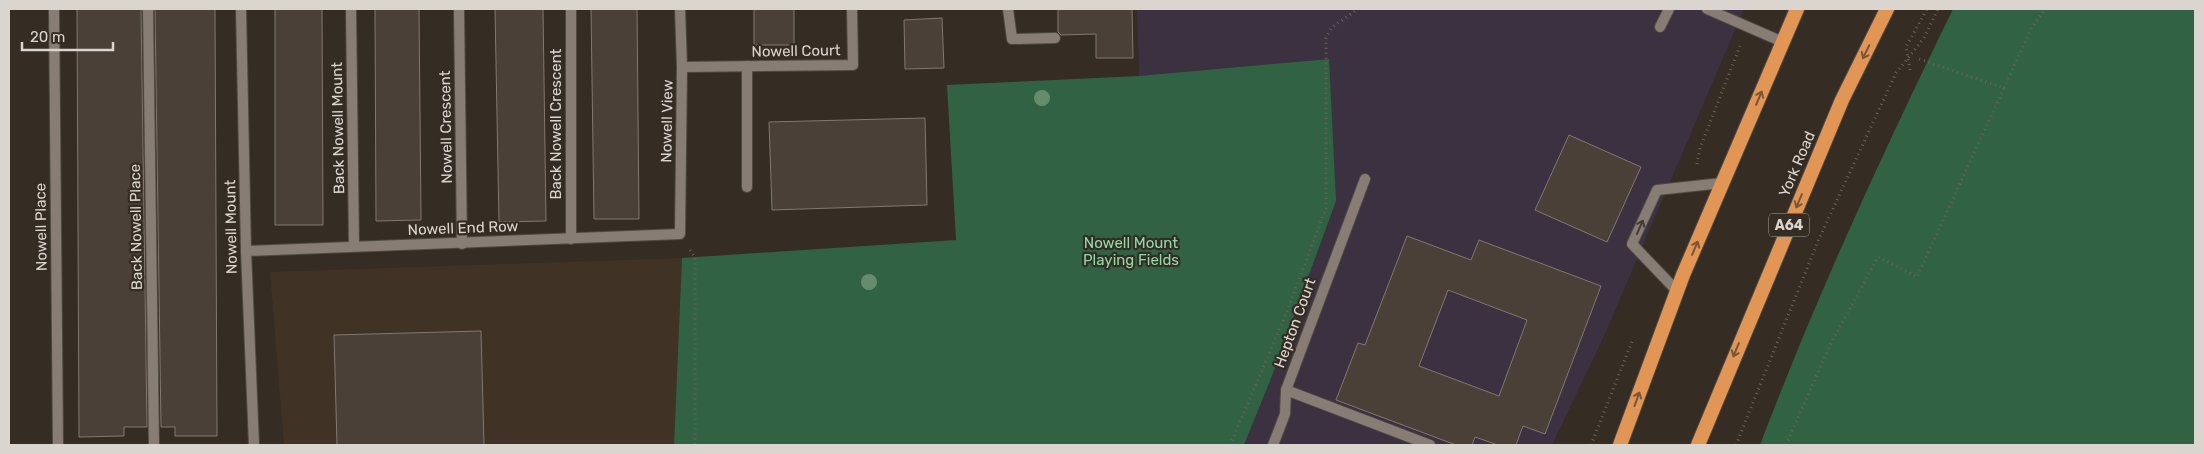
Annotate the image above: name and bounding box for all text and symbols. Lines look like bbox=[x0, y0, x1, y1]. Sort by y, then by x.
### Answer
scale bar bbox=[22, 20, 114, 52]
text: 20 m bbox=[30, 28, 65, 46]
street label: Nowell Court bbox=[751, 41, 841, 61]
one-way arrow bbox=[1861, 45, 1871, 60]
street label: Back Nowell Crescent bbox=[547, 48, 565, 200]
street label: Back Nowell Mount bbox=[328, 62, 348, 194]
street label: Nowell Crescent bbox=[436, 70, 456, 184]
street label: Nowell View bbox=[657, 79, 677, 163]
one-way arrow bbox=[1754, 91, 1764, 106]
street label: York Road bbox=[1775, 128, 1819, 200]
street label: Back Nowell Place bbox=[126, 164, 146, 290]
street label: Nowell Mount bbox=[221, 180, 241, 274]
street label: Nowell Place bbox=[31, 183, 51, 271]
one-way arrow bbox=[1794, 193, 1804, 208]
road number: A64 bbox=[1769, 214, 1809, 236]
street label: Nowell End Row bbox=[407, 217, 519, 239]
one-way arrow bbox=[1636, 220, 1645, 235]
park label: Nowell Mount Playing Fields bbox=[1083, 234, 1179, 269]
one-way arrow bbox=[1690, 241, 1700, 256]
street label: Hepton Court bbox=[1270, 275, 1320, 370]
one-way arrow bbox=[1730, 342, 1740, 357]
one-way arrow bbox=[1633, 392, 1642, 408]

